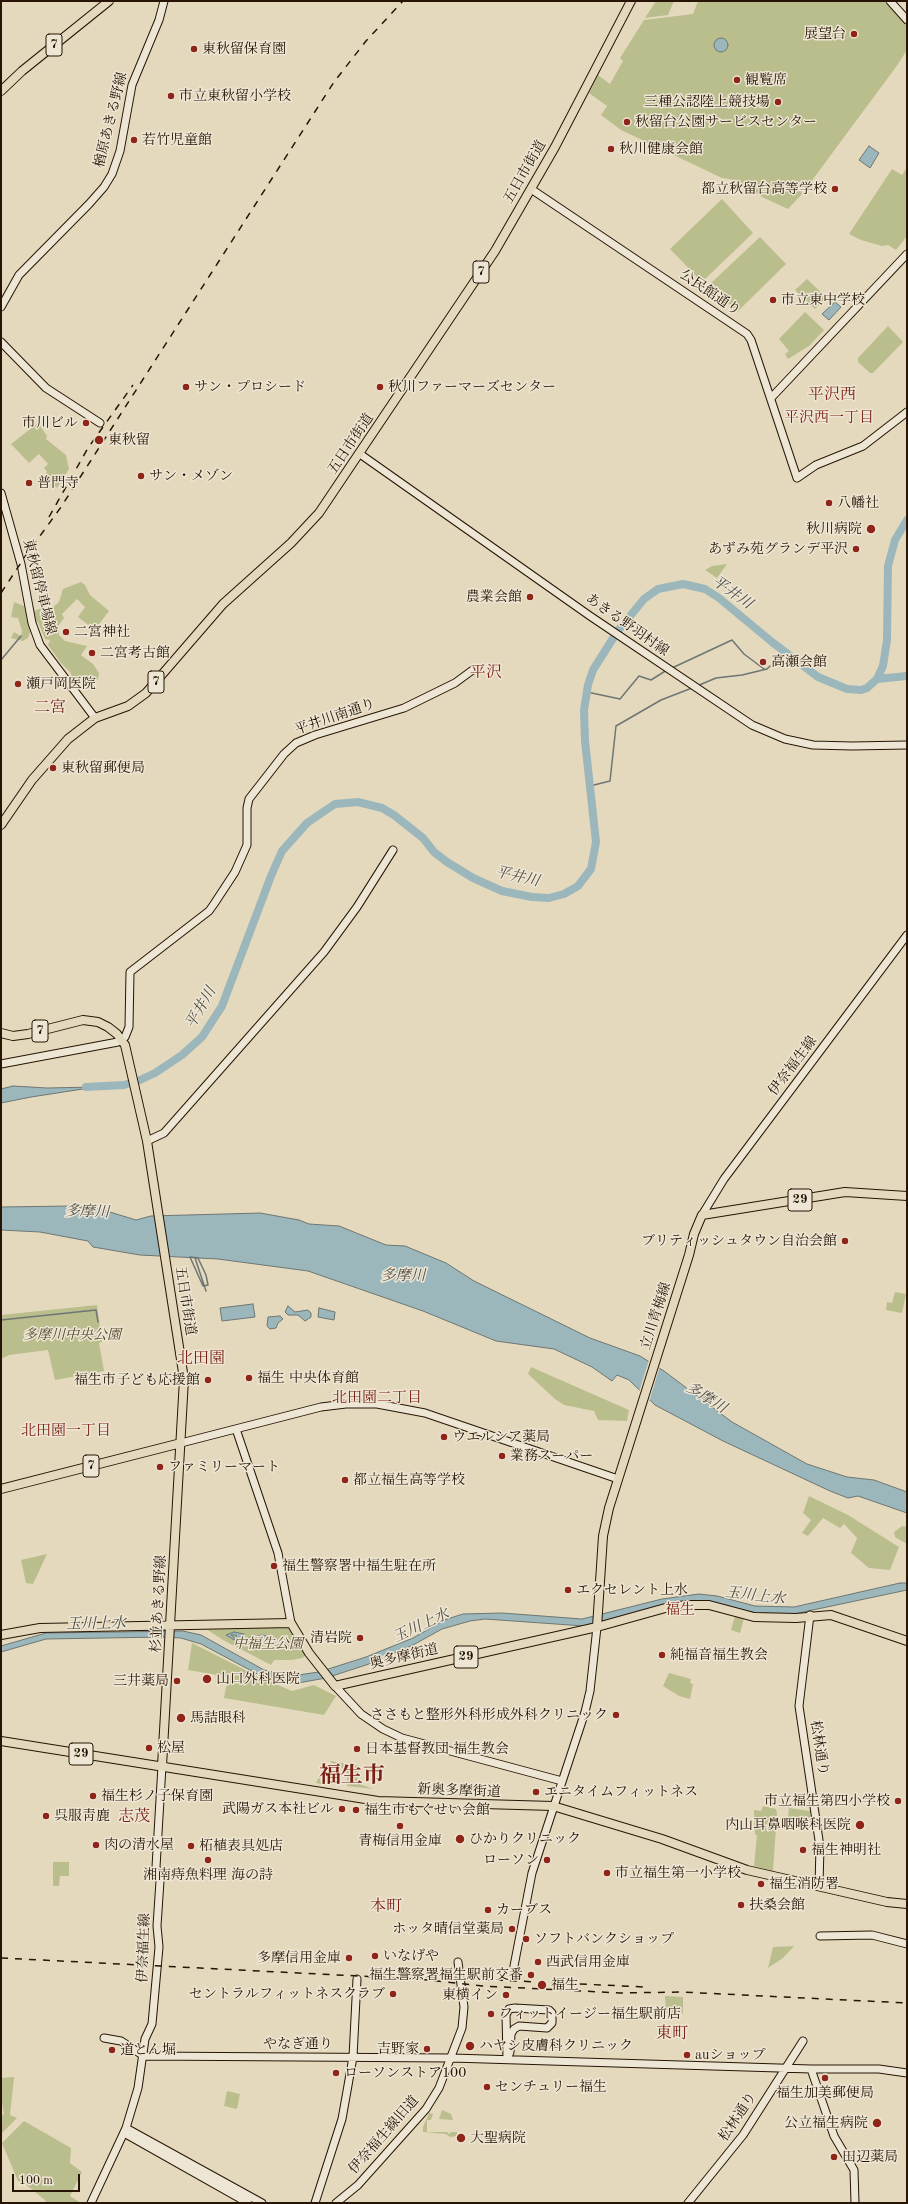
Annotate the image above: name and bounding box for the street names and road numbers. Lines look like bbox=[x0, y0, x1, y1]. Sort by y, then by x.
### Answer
road number: 7 bbox=[46, 34, 62, 56]
street label: 楢原あきる野線 bbox=[91, 70, 131, 170]
street label: 五日市街道 bbox=[500, 137, 550, 207]
road number: 7 bbox=[473, 261, 489, 283]
street label: 公民館通り bbox=[676, 266, 744, 320]
street label: 五日市街道 bbox=[324, 410, 378, 478]
street label: 東秋留停車場線 bbox=[19, 537, 59, 637]
street label: あきる野羽村線 bbox=[582, 590, 672, 660]
road number: 7 bbox=[148, 671, 164, 693]
street label: 平井川南通り bbox=[293, 695, 377, 739]
road number: 7 bbox=[32, 1020, 48, 1042]
street label: 伊奈福生線 bbox=[765, 1033, 821, 1099]
road number: 29 bbox=[788, 1189, 812, 1211]
street label: 五日市街道 bbox=[171, 1265, 199, 1337]
street label: 立川青梅線 bbox=[637, 1280, 675, 1352]
road number: 7 bbox=[83, 1455, 99, 1477]
street label: 杉並あきる野線 bbox=[148, 1555, 170, 1653]
street label: 奥多摩街道 bbox=[368, 1641, 440, 1673]
road number: 29 bbox=[454, 1646, 478, 1668]
street label: 松林通り bbox=[806, 1719, 832, 1777]
road number: 29 bbox=[69, 1743, 93, 1765]
street label: 新奥多摩街道 bbox=[417, 1781, 501, 1801]
street label: 伊奈福生線 bbox=[134, 1913, 154, 1983]
street label: やなぎ通り bbox=[263, 2036, 333, 2052]
street label: 松林通り bbox=[715, 2089, 761, 2145]
street label: 伊奈福生線旧道 bbox=[346, 2093, 422, 2177]

